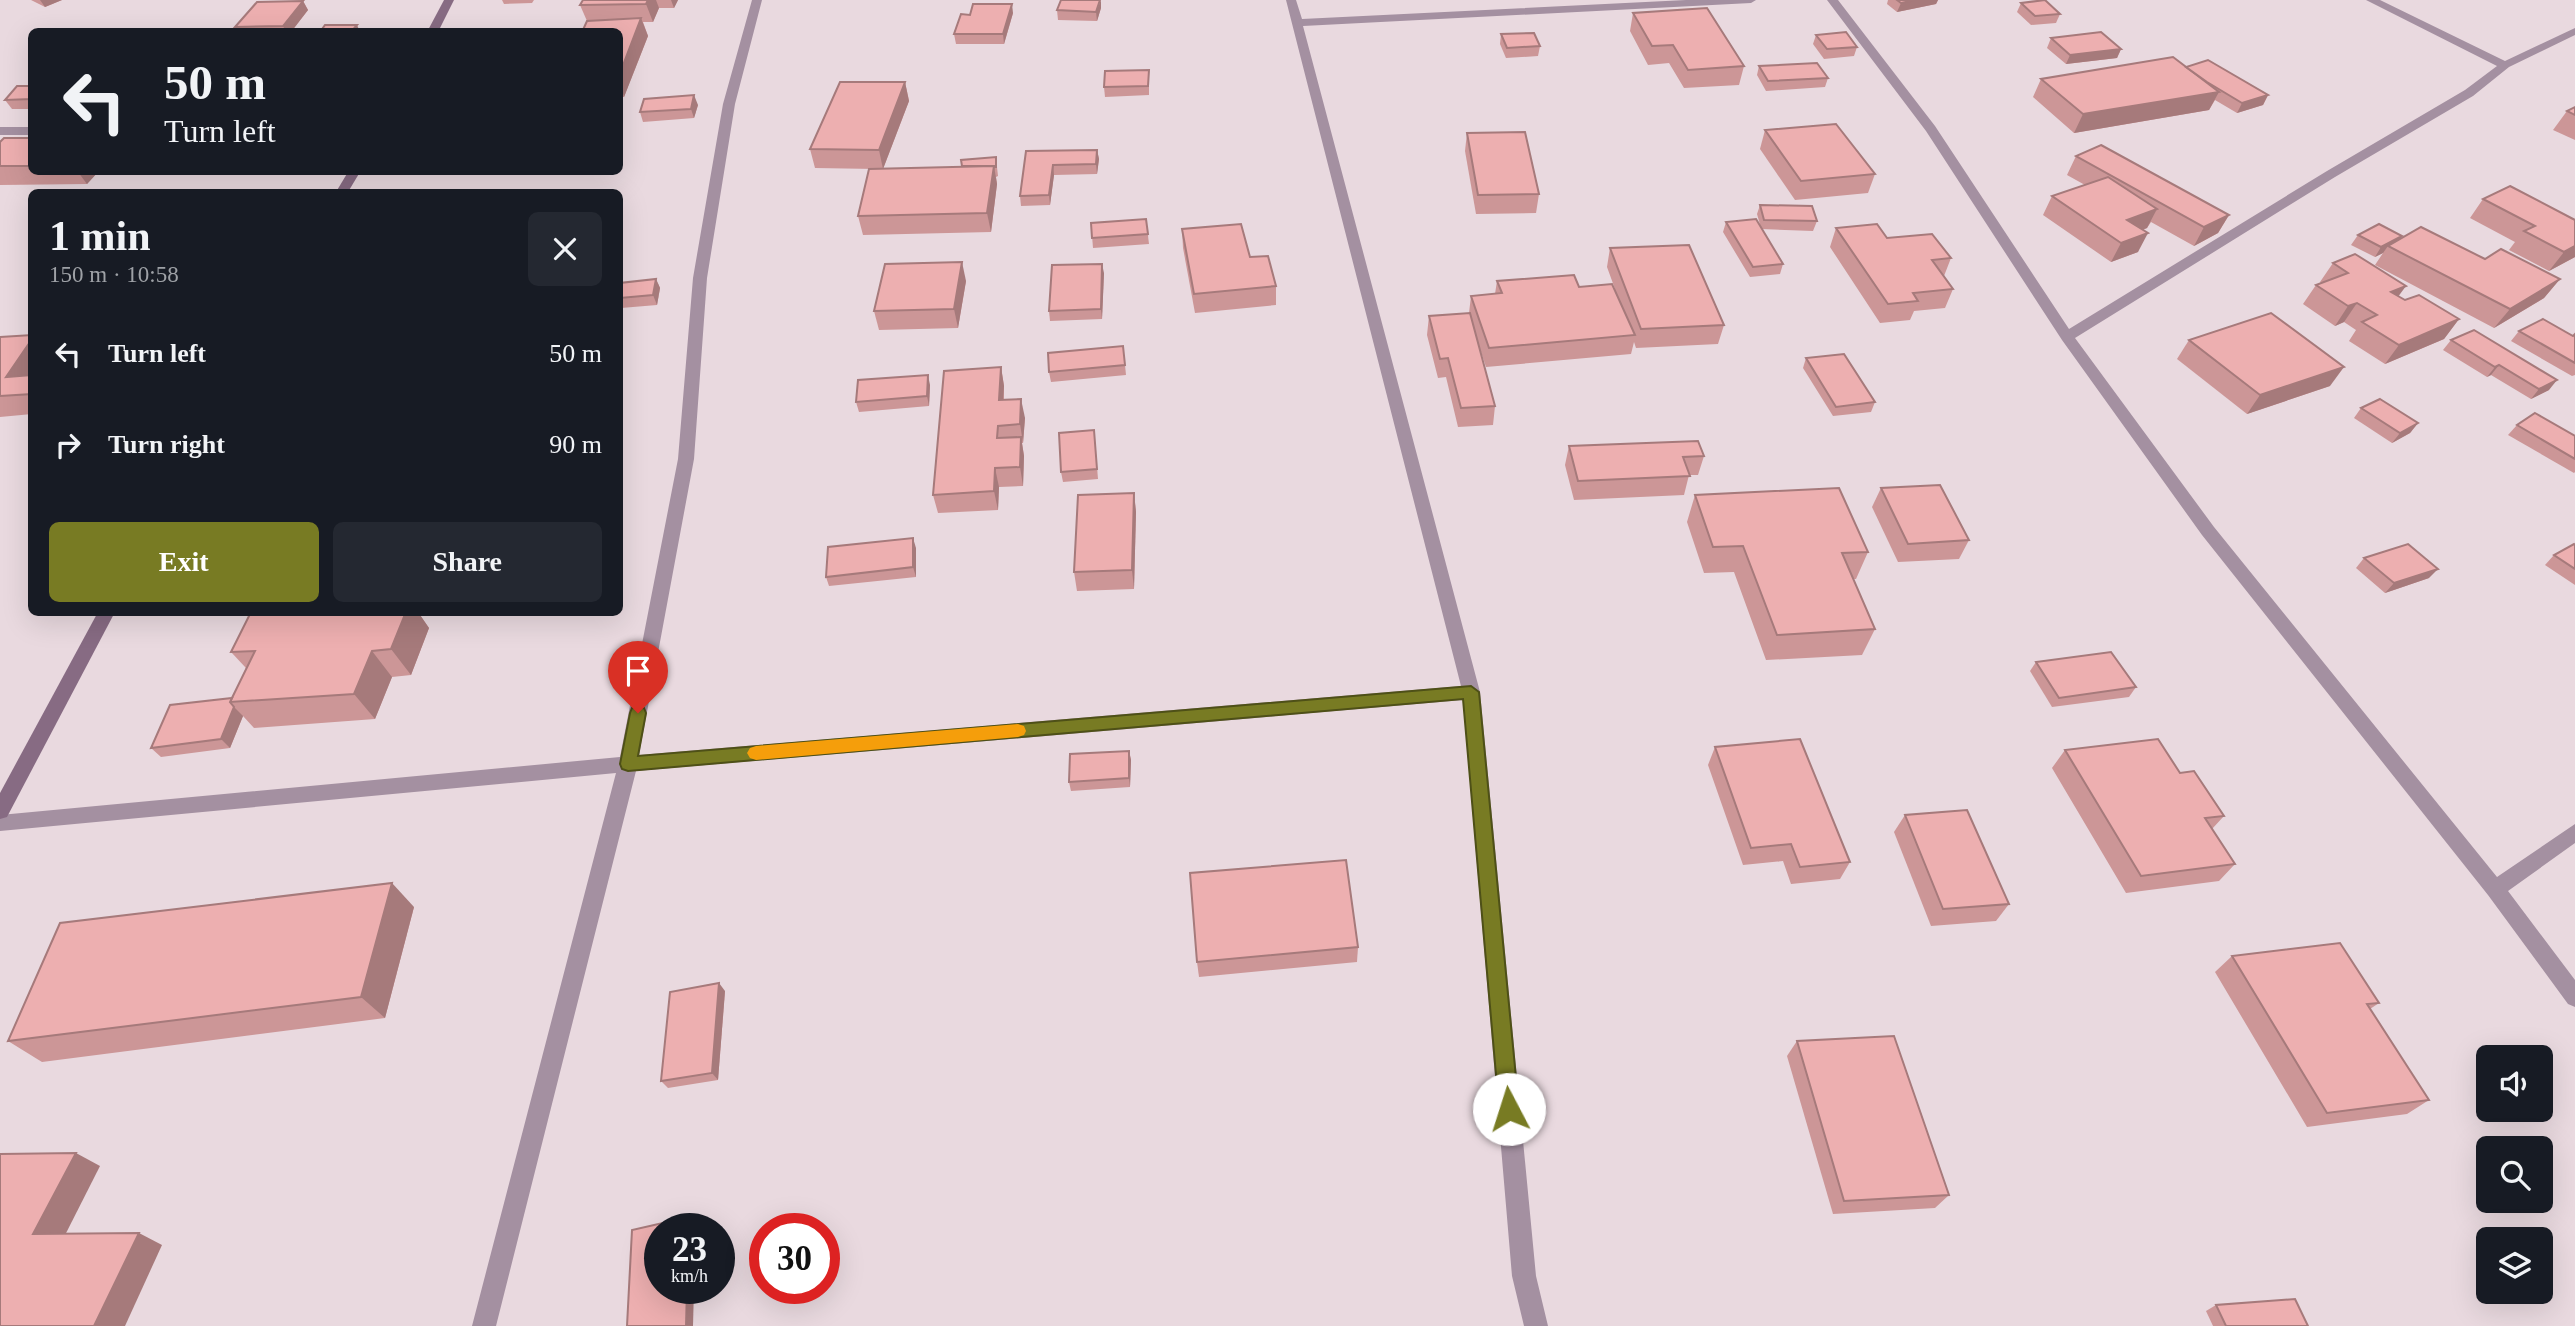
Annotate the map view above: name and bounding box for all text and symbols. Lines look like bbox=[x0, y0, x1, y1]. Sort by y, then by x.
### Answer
text: 50 m bbox=[164, 55, 266, 110]
icon: left bbox=[49, 56, 140, 147]
text: Turn left bbox=[164, 113, 276, 149]
button: close bbox=[528, 212, 602, 286]
text: 1 min bbox=[49, 213, 151, 259]
text: 150 m · 10:58 bbox=[49, 262, 179, 287]
icon: left bbox=[49, 335, 87, 373]
text: Turn left bbox=[108, 339, 206, 368]
text: 50 m bbox=[549, 339, 602, 368]
icon: right bbox=[49, 426, 87, 464]
text: Turn right bbox=[108, 430, 225, 459]
text: 90 m bbox=[549, 430, 602, 459]
button: Exit bbox=[49, 522, 319, 602]
button: Share bbox=[333, 522, 602, 602]
pin bbox=[608, 641, 668, 713]
icon: arrive bbox=[619, 652, 657, 690]
map controls bbox=[2476, 1045, 2553, 1304]
button: sound bbox=[2476, 1045, 2553, 1122]
position arrow bbox=[1472, 1072, 1546, 1146]
button: search bbox=[2476, 1136, 2553, 1213]
speed limit sign: 30 bbox=[749, 1213, 840, 1304]
button: layers bbox=[2476, 1227, 2553, 1304]
text: 23 bbox=[672, 1230, 707, 1269]
text: km/h bbox=[671, 1266, 708, 1286]

